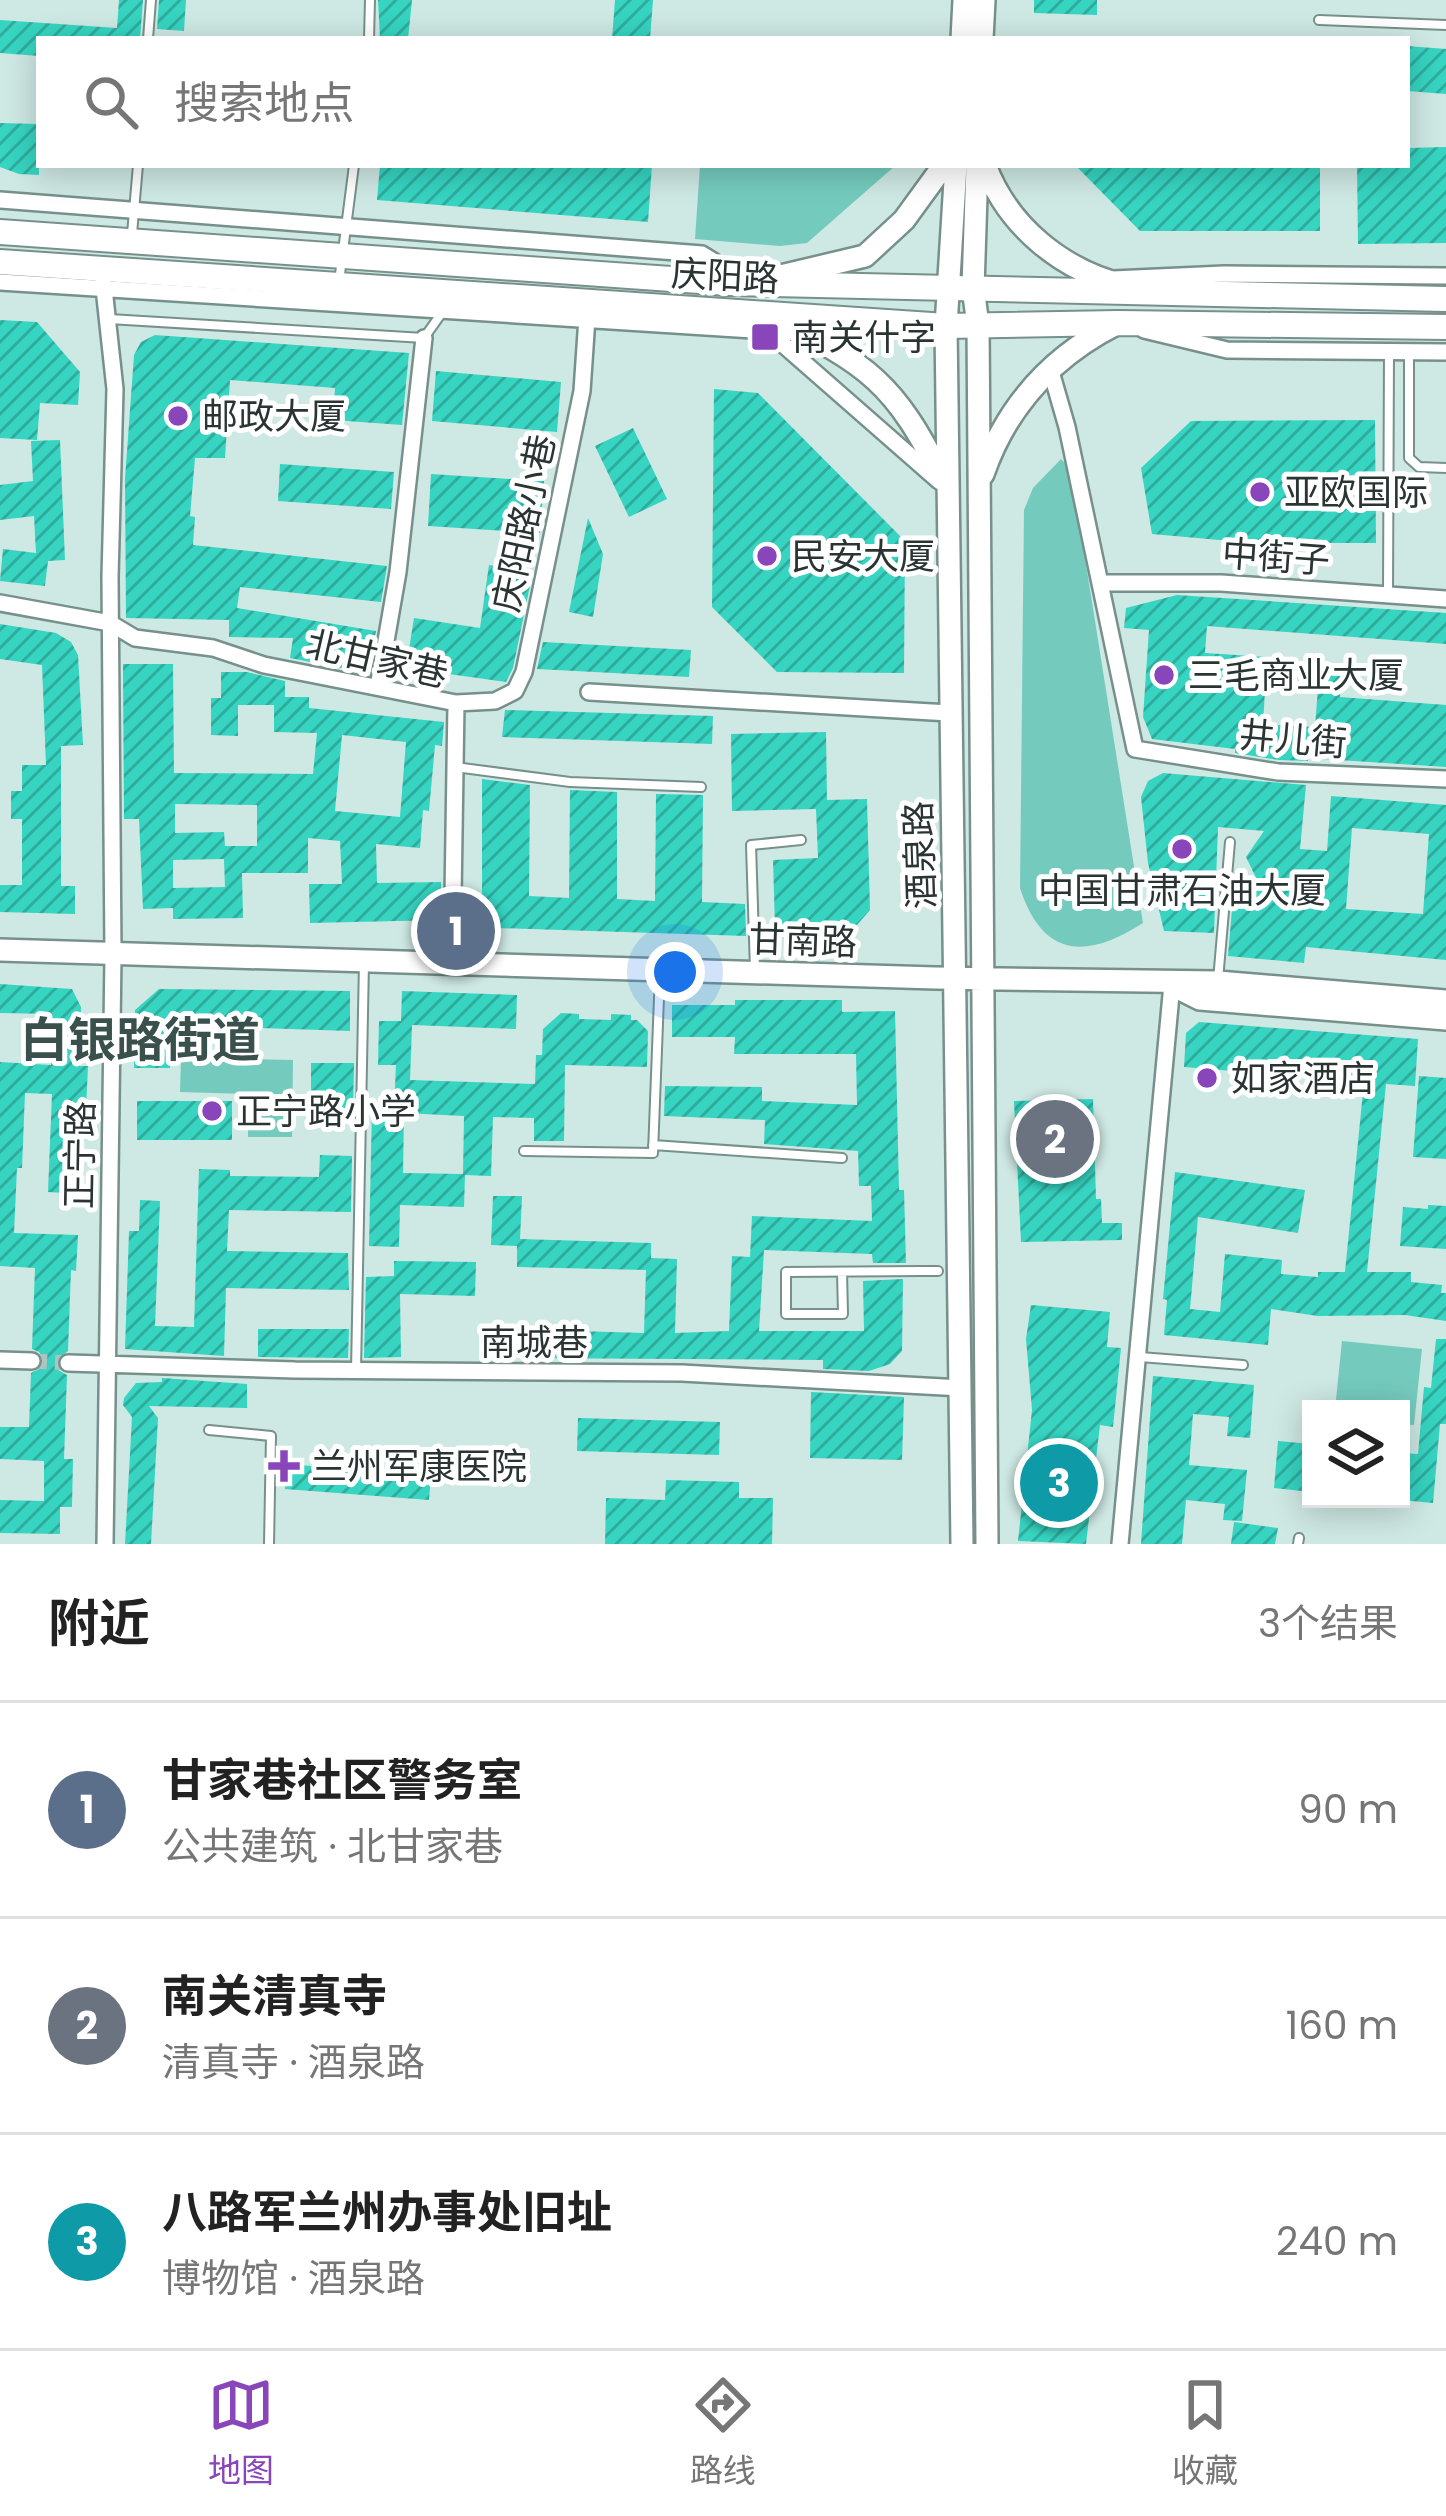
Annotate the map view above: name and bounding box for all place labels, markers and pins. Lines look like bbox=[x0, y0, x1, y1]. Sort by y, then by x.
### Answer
place label: 南关什字 bbox=[792, 312, 936, 363]
marker: 南关什字 bbox=[749, 321, 781, 353]
place label: 邮政大厦 bbox=[202, 391, 346, 442]
marker: 邮政大厦 bbox=[165, 403, 191, 429]
place label: 亚欧国际 bbox=[1284, 467, 1428, 518]
marker: 亚欧国际 bbox=[1247, 479, 1273, 505]
place label: 民安大厦 bbox=[791, 531, 935, 582]
marker: 民安大厦 bbox=[754, 543, 780, 569]
place label: 三毛商业大厦 bbox=[1188, 650, 1404, 701]
marker: 三毛商业大厦 bbox=[1151, 662, 1177, 688]
marker: 中国甘肃石油大厦 bbox=[1169, 836, 1195, 862]
place label: 中国甘肃石油大厦 bbox=[1038, 865, 1326, 916]
pin: 1 bbox=[417, 886, 495, 976]
place label: 如家酒店 bbox=[1231, 1053, 1375, 1104]
marker: 如家酒店 bbox=[1194, 1065, 1220, 1091]
place label: 正宁路小学 bbox=[236, 1086, 416, 1137]
pin: 2 bbox=[1016, 1094, 1094, 1184]
marker: 正宁路小学 bbox=[199, 1098, 225, 1124]
pin: 3 bbox=[1020, 1438, 1098, 1528]
place label: 兰州军康医院 bbox=[311, 1441, 527, 1492]
marker: 兰州军康医院 bbox=[268, 1450, 300, 1482]

